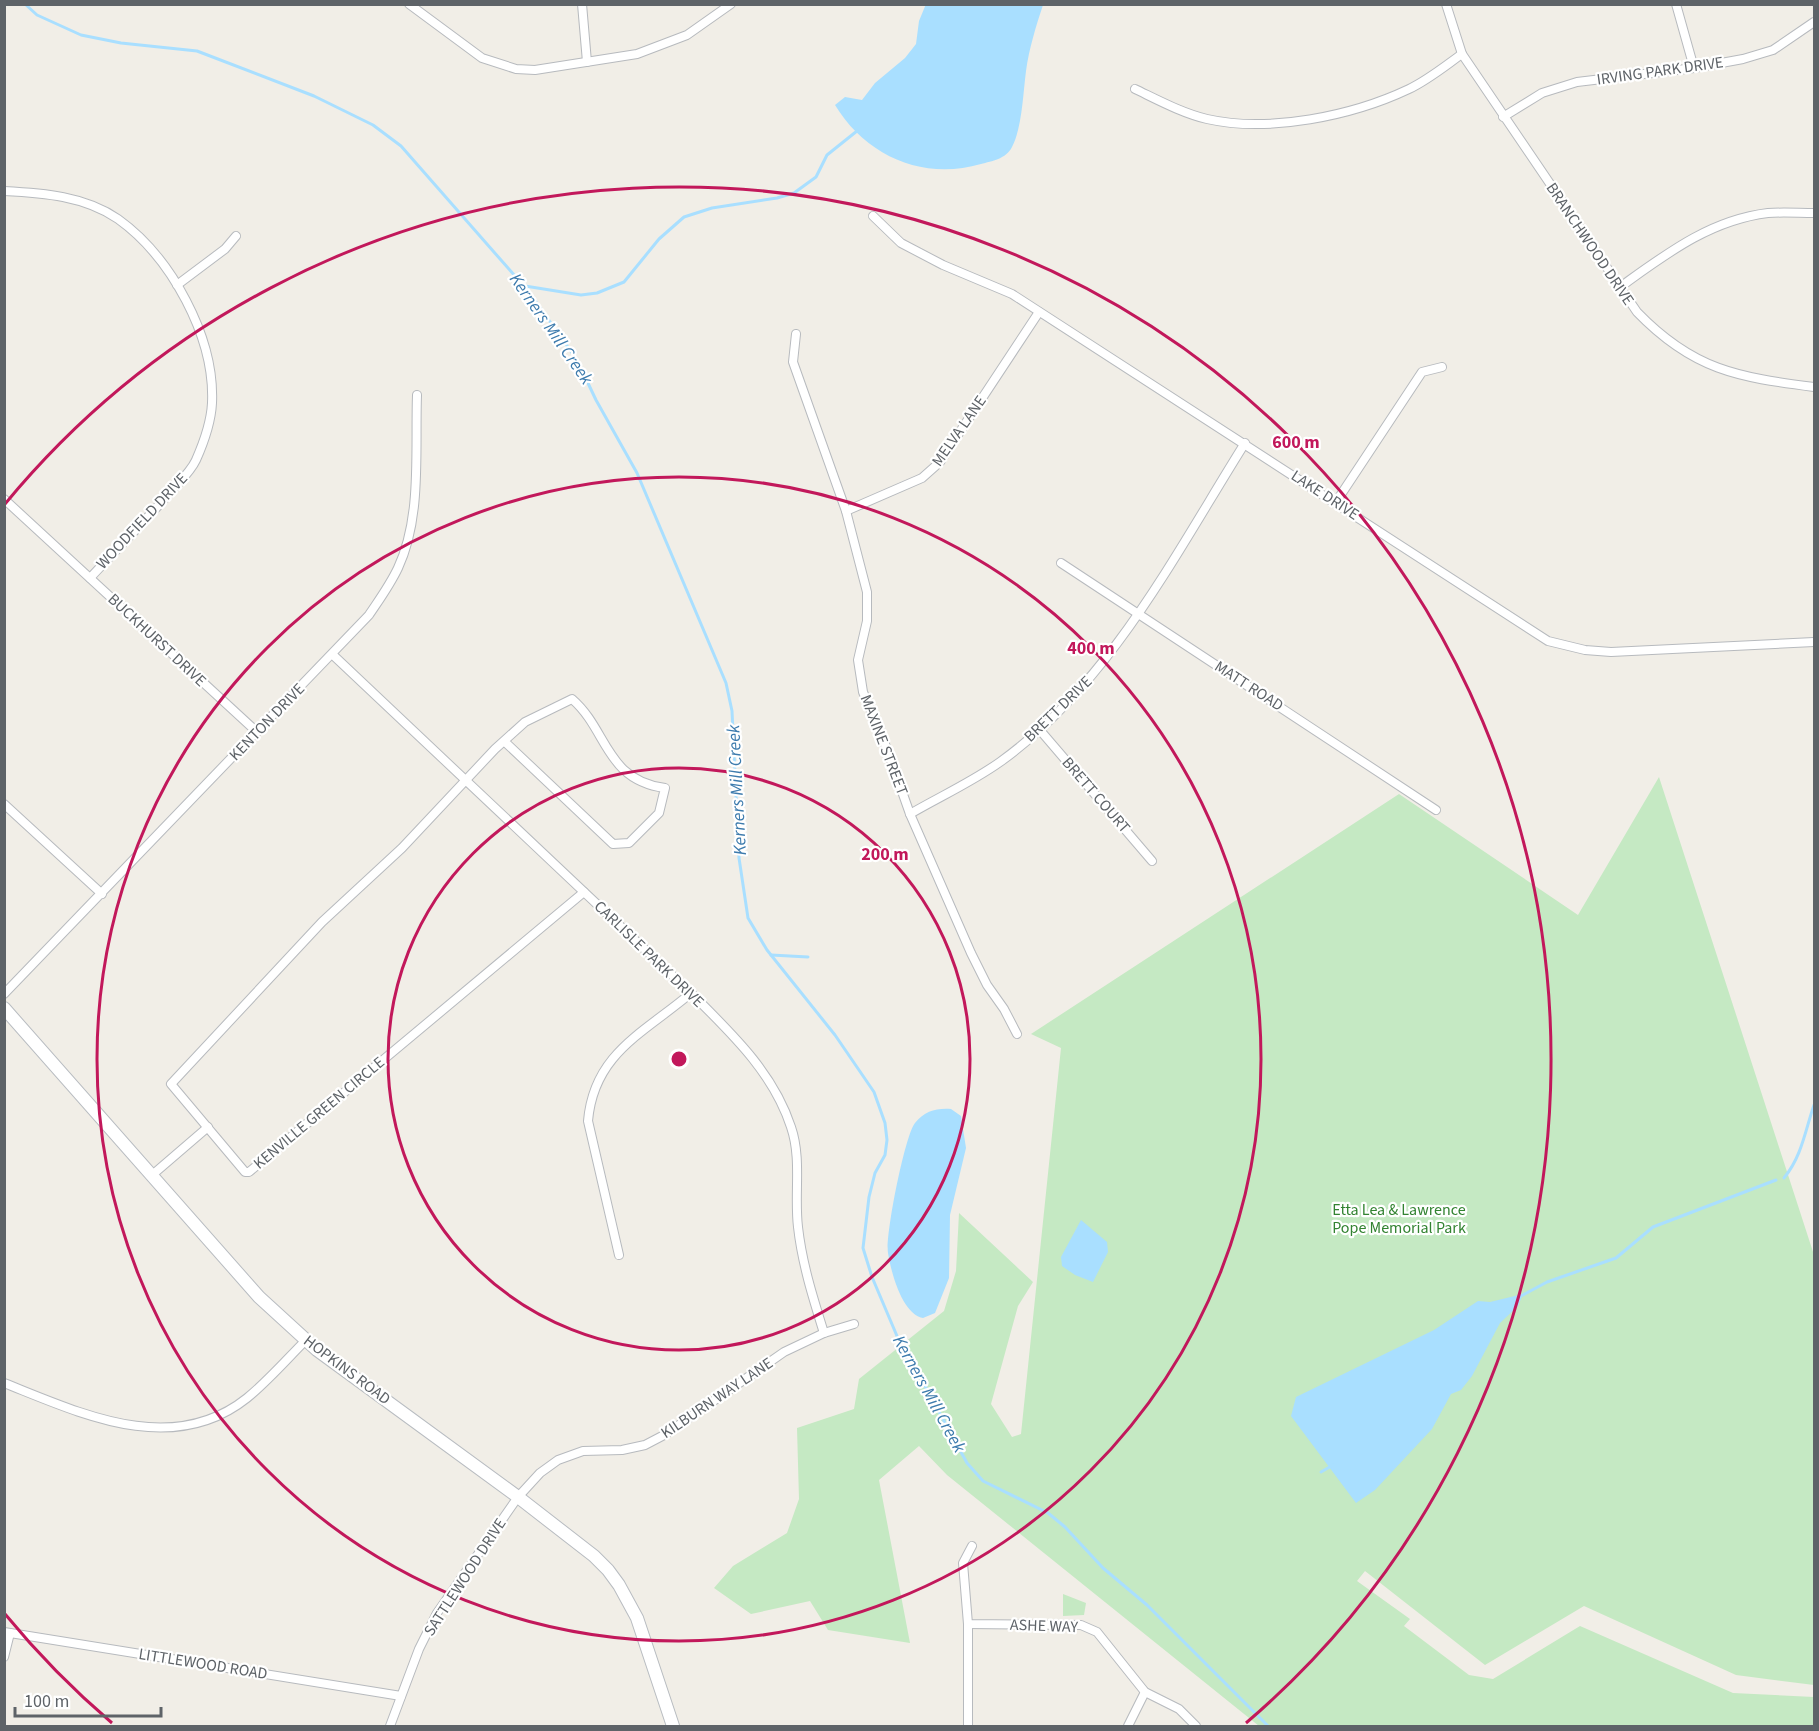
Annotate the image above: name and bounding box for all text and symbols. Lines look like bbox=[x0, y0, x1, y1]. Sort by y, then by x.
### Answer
street label: IRVING PARK DRIVE bbox=[1595, 51, 1725, 91]
street label: BRANCHWOOD DRIVE bbox=[1541, 178, 1639, 310]
water label: Kerners Mill Creek bbox=[503, 268, 599, 390]
street label: MELVA LANE bbox=[927, 391, 991, 471]
text: 600 m bbox=[1272, 430, 1320, 455]
street label: LAKE DRIVE bbox=[1287, 465, 1363, 525]
street label: WOODFIELD DRIVE bbox=[91, 468, 193, 574]
street label: BUCKHURST DRIVE bbox=[103, 588, 211, 692]
text: 400 m bbox=[1067, 636, 1115, 661]
street label: MATT ROAD bbox=[1210, 656, 1288, 717]
street label: BRETT DRIVE bbox=[1019, 671, 1097, 747]
street label: KENTON DRIVE bbox=[224, 678, 310, 766]
street label: MAXINE STREET bbox=[855, 692, 913, 799]
water label: Kerners Mill Creek bbox=[721, 724, 753, 856]
street label: BRETT COURT bbox=[1057, 752, 1136, 838]
text: 200 m bbox=[861, 842, 909, 867]
street label: CARLISLE PARK DRIVE bbox=[589, 896, 709, 1012]
centre of rings bbox=[669, 1049, 689, 1069]
street label: KENVILLE GREEN CIRCLE bbox=[249, 1052, 389, 1174]
park label: Etta Lea & Lawrence Pope Memorial Park bbox=[1332, 1199, 1466, 1239]
street label: HOPKINS ROAD bbox=[299, 1330, 395, 1410]
water label: Kerners Mill Creek bbox=[886, 1331, 972, 1458]
street label: KILBURN WAY LANE bbox=[657, 1352, 777, 1444]
street label: SATTLEWOOD DRIVE bbox=[419, 1514, 511, 1640]
street label: ASHE WAY bbox=[1010, 1614, 1079, 1638]
street label: LITTLEWOOD ROAD bbox=[137, 1643, 269, 1685]
scale bar bbox=[15, 1680, 160, 1718]
text: 100 m bbox=[24, 1689, 69, 1714]

